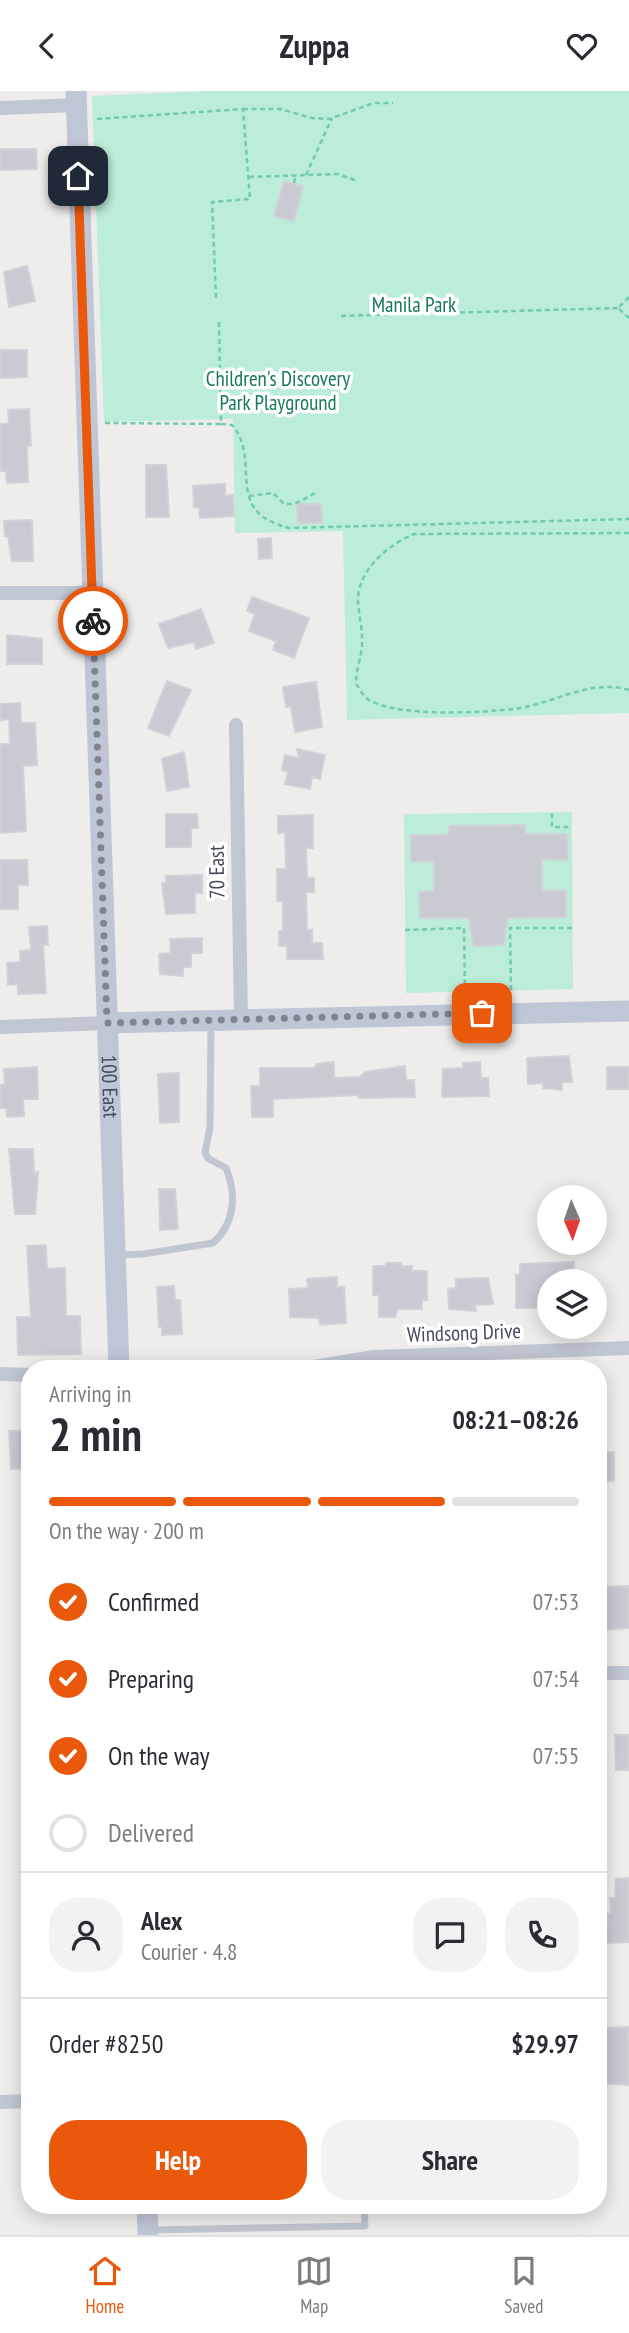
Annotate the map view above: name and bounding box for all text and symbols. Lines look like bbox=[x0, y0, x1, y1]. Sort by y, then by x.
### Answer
text: Zuppa bbox=[279, 25, 350, 67]
icon: back bbox=[28, 27, 66, 65]
icon: heart bbox=[563, 27, 601, 65]
pin bbox=[48, 146, 108, 206]
icon: home bbox=[59, 157, 97, 195]
park label: Manila Park bbox=[372, 291, 456, 318]
park label: Children's Discovery Park Playground bbox=[206, 365, 350, 416]
courier bbox=[58, 586, 128, 656]
icon: bike bbox=[74, 602, 112, 640]
street label: 70 East bbox=[203, 845, 230, 899]
pin bbox=[452, 983, 512, 1043]
icon: bag bbox=[463, 994, 501, 1032]
street label: 100 East bbox=[95, 1054, 125, 1119]
north arrow bbox=[537, 1185, 607, 1255]
map controls bbox=[537, 1185, 607, 1339]
button: layers bbox=[537, 1269, 607, 1339]
street label: Windsong Drive bbox=[407, 1317, 521, 1348]
text: Arriving in bbox=[49, 1379, 131, 1408]
text: 08:21–08:26 bbox=[452, 1403, 579, 1436]
text: 2 min bbox=[49, 1404, 142, 1464]
text: On the way · 200 m bbox=[49, 1516, 204, 1545]
icon: check bbox=[49, 1583, 87, 1621]
text: Confirmed bbox=[108, 1585, 199, 1618]
text: 07:53 bbox=[533, 1587, 579, 1616]
icon: check bbox=[49, 1660, 87, 1698]
text: Preparing bbox=[108, 1662, 194, 1695]
text: 07:54 bbox=[533, 1664, 579, 1693]
icon: check bbox=[49, 1737, 87, 1775]
text: On the way bbox=[108, 1739, 210, 1772]
text: 07:55 bbox=[533, 1741, 579, 1770]
text: Delivered bbox=[108, 1816, 194, 1849]
button: person bbox=[49, 1898, 123, 1972]
button: chat bbox=[413, 1898, 487, 1972]
button: phone bbox=[505, 1898, 579, 1972]
text: Alex bbox=[141, 1904, 182, 1937]
text: Courier · 4.8 bbox=[141, 1937, 237, 1966]
text: Order #8250 bbox=[49, 2027, 164, 2060]
text: $29.97 bbox=[511, 2027, 579, 2060]
button: Help bbox=[49, 2120, 307, 2200]
button: Share bbox=[321, 2120, 579, 2200]
tab: Home bbox=[86, 2252, 124, 2318]
tab: Map bbox=[295, 2252, 333, 2318]
tab: Saved bbox=[504, 2252, 543, 2318]

